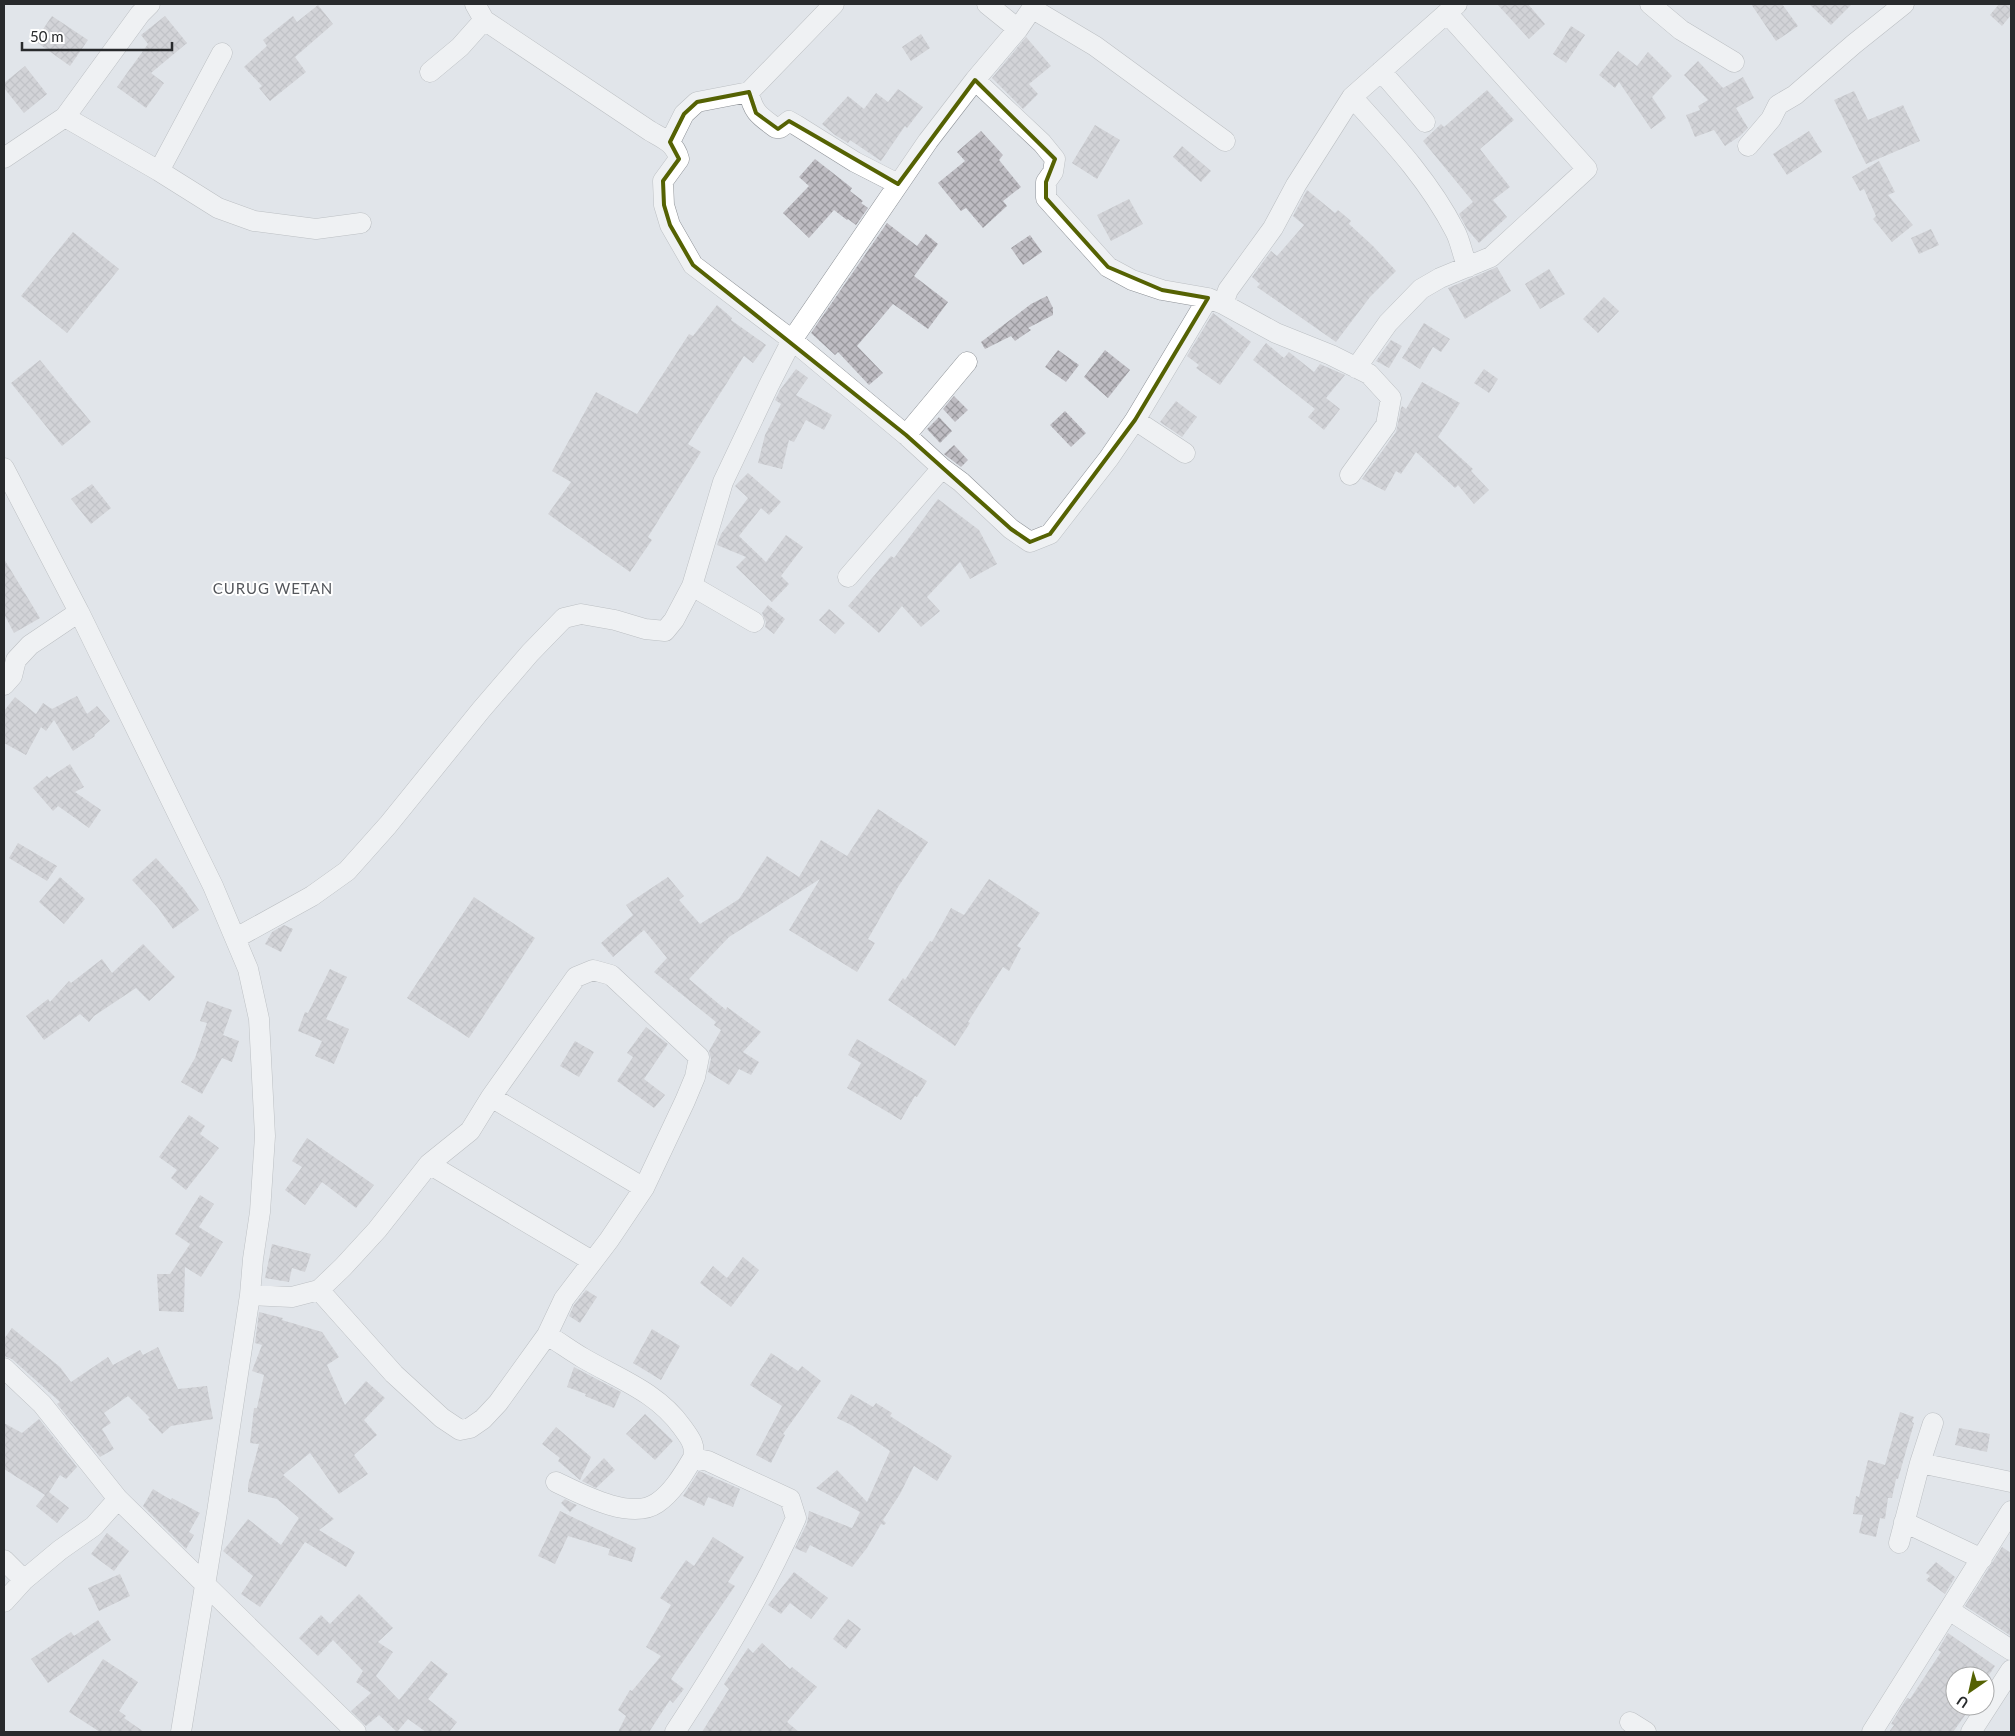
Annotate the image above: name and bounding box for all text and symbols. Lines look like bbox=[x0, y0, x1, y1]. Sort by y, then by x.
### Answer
scale bar bbox=[22, 20, 172, 52]
text: 50 m bbox=[30, 27, 64, 45]
district label: CURUG WETAN bbox=[213, 579, 333, 597]
north arrow bbox=[1945, 1666, 1995, 1716]
text: U bbox=[1953, 1692, 1972, 1712]

